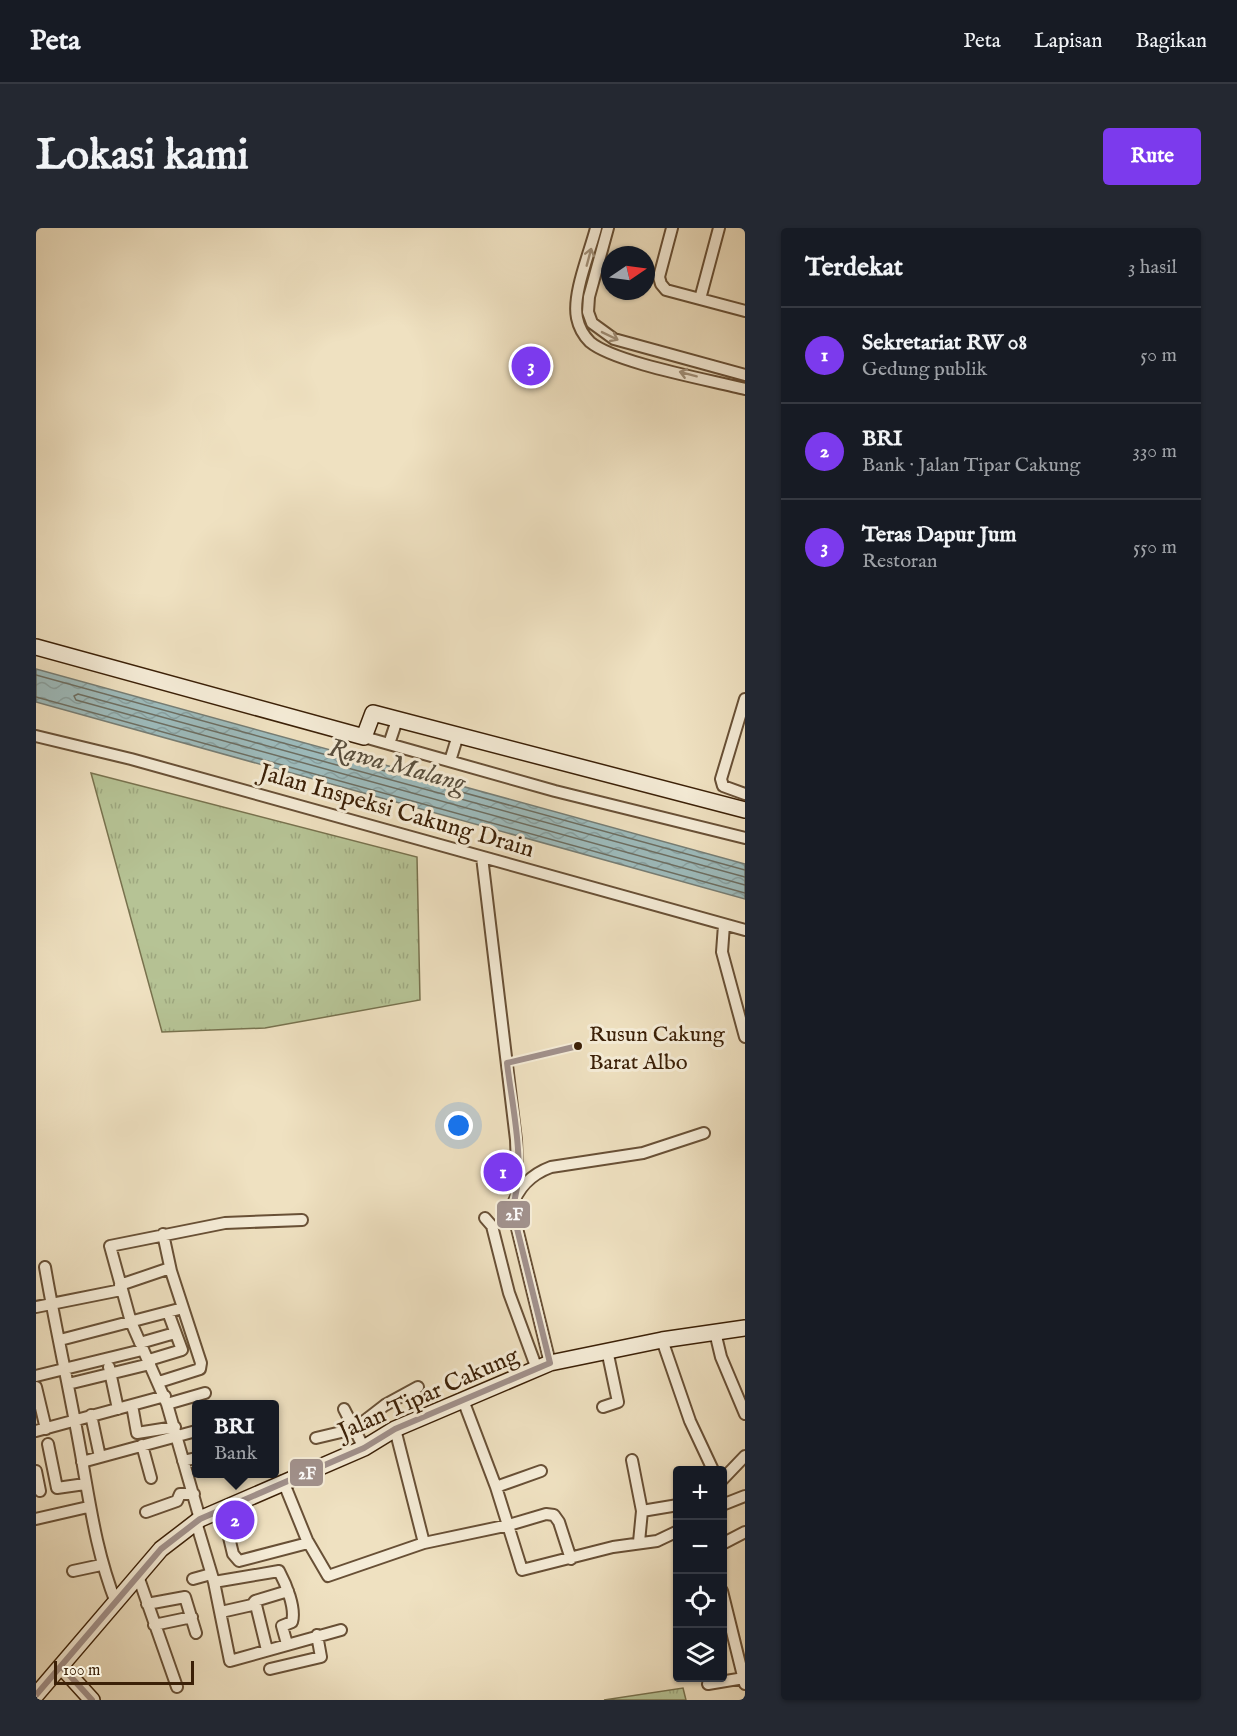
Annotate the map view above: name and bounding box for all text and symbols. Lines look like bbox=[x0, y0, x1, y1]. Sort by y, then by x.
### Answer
text: Peta bbox=[30, 24, 80, 59]
text: Peta bbox=[963, 28, 1001, 55]
text: Lapisan bbox=[1034, 28, 1103, 55]
text: Bagikan bbox=[1136, 28, 1207, 55]
button: Rute bbox=[1103, 128, 1201, 185]
text: Lokasi kami bbox=[36, 130, 249, 183]
north arrow bbox=[601, 246, 655, 300]
one-way arrow bbox=[583, 248, 595, 267]
text: Terdekat bbox=[805, 251, 903, 284]
text: 3 hasil bbox=[1128, 255, 1177, 280]
text: Sekretariat RW 08 bbox=[862, 329, 1027, 357]
one-way arrow bbox=[601, 331, 619, 343]
text: 1 bbox=[821, 343, 828, 368]
text: 50 m bbox=[1140, 343, 1177, 368]
pin: 3 bbox=[512, 344, 550, 388]
text: Gedung publik bbox=[862, 357, 987, 382]
one-way arrow bbox=[679, 368, 698, 380]
text: BRI bbox=[862, 425, 902, 453]
text: 2 bbox=[820, 439, 829, 464]
text: 330 m bbox=[1132, 439, 1177, 464]
text: Bank · Jalan Tipar Cakung bbox=[862, 453, 1080, 478]
text: Teras Dapur Jum bbox=[862, 521, 1016, 549]
text: 3 bbox=[821, 535, 828, 560]
text: 550 m bbox=[1133, 535, 1177, 560]
text: Restoran bbox=[862, 549, 938, 574]
water label: Rawa Malang bbox=[324, 731, 470, 801]
street label: Jalan Inspeksi Cakung Drain bbox=[253, 757, 538, 866]
place label: Rusun Cakung Barat Albo bbox=[589, 1021, 726, 1077]
marker: Rusun Cakung Barat Albo bbox=[572, 1040, 584, 1052]
your location bbox=[444, 1111, 473, 1140]
pin: 1 bbox=[484, 1150, 522, 1194]
line badge: 2F bbox=[496, 1200, 531, 1229]
text: 2F bbox=[505, 1206, 524, 1226]
street label: Jalan Tipar Cakung bbox=[331, 1340, 525, 1449]
popup bbox=[192, 1400, 279, 1478]
text: BRI bbox=[214, 1413, 254, 1441]
text: Bank bbox=[214, 1441, 257, 1466]
line badge: 2F bbox=[289, 1458, 324, 1487]
text: 2F bbox=[298, 1465, 317, 1485]
map controls bbox=[673, 1466, 727, 1682]
button: + bbox=[673, 1466, 727, 1520]
pin: 2 bbox=[216, 1498, 254, 1542]
button: − bbox=[673, 1520, 727, 1574]
button: locate bbox=[673, 1574, 727, 1628]
button: layers bbox=[673, 1628, 727, 1682]
scale bar bbox=[54, 1658, 194, 1686]
text: 100 m bbox=[63, 1661, 100, 1681]

